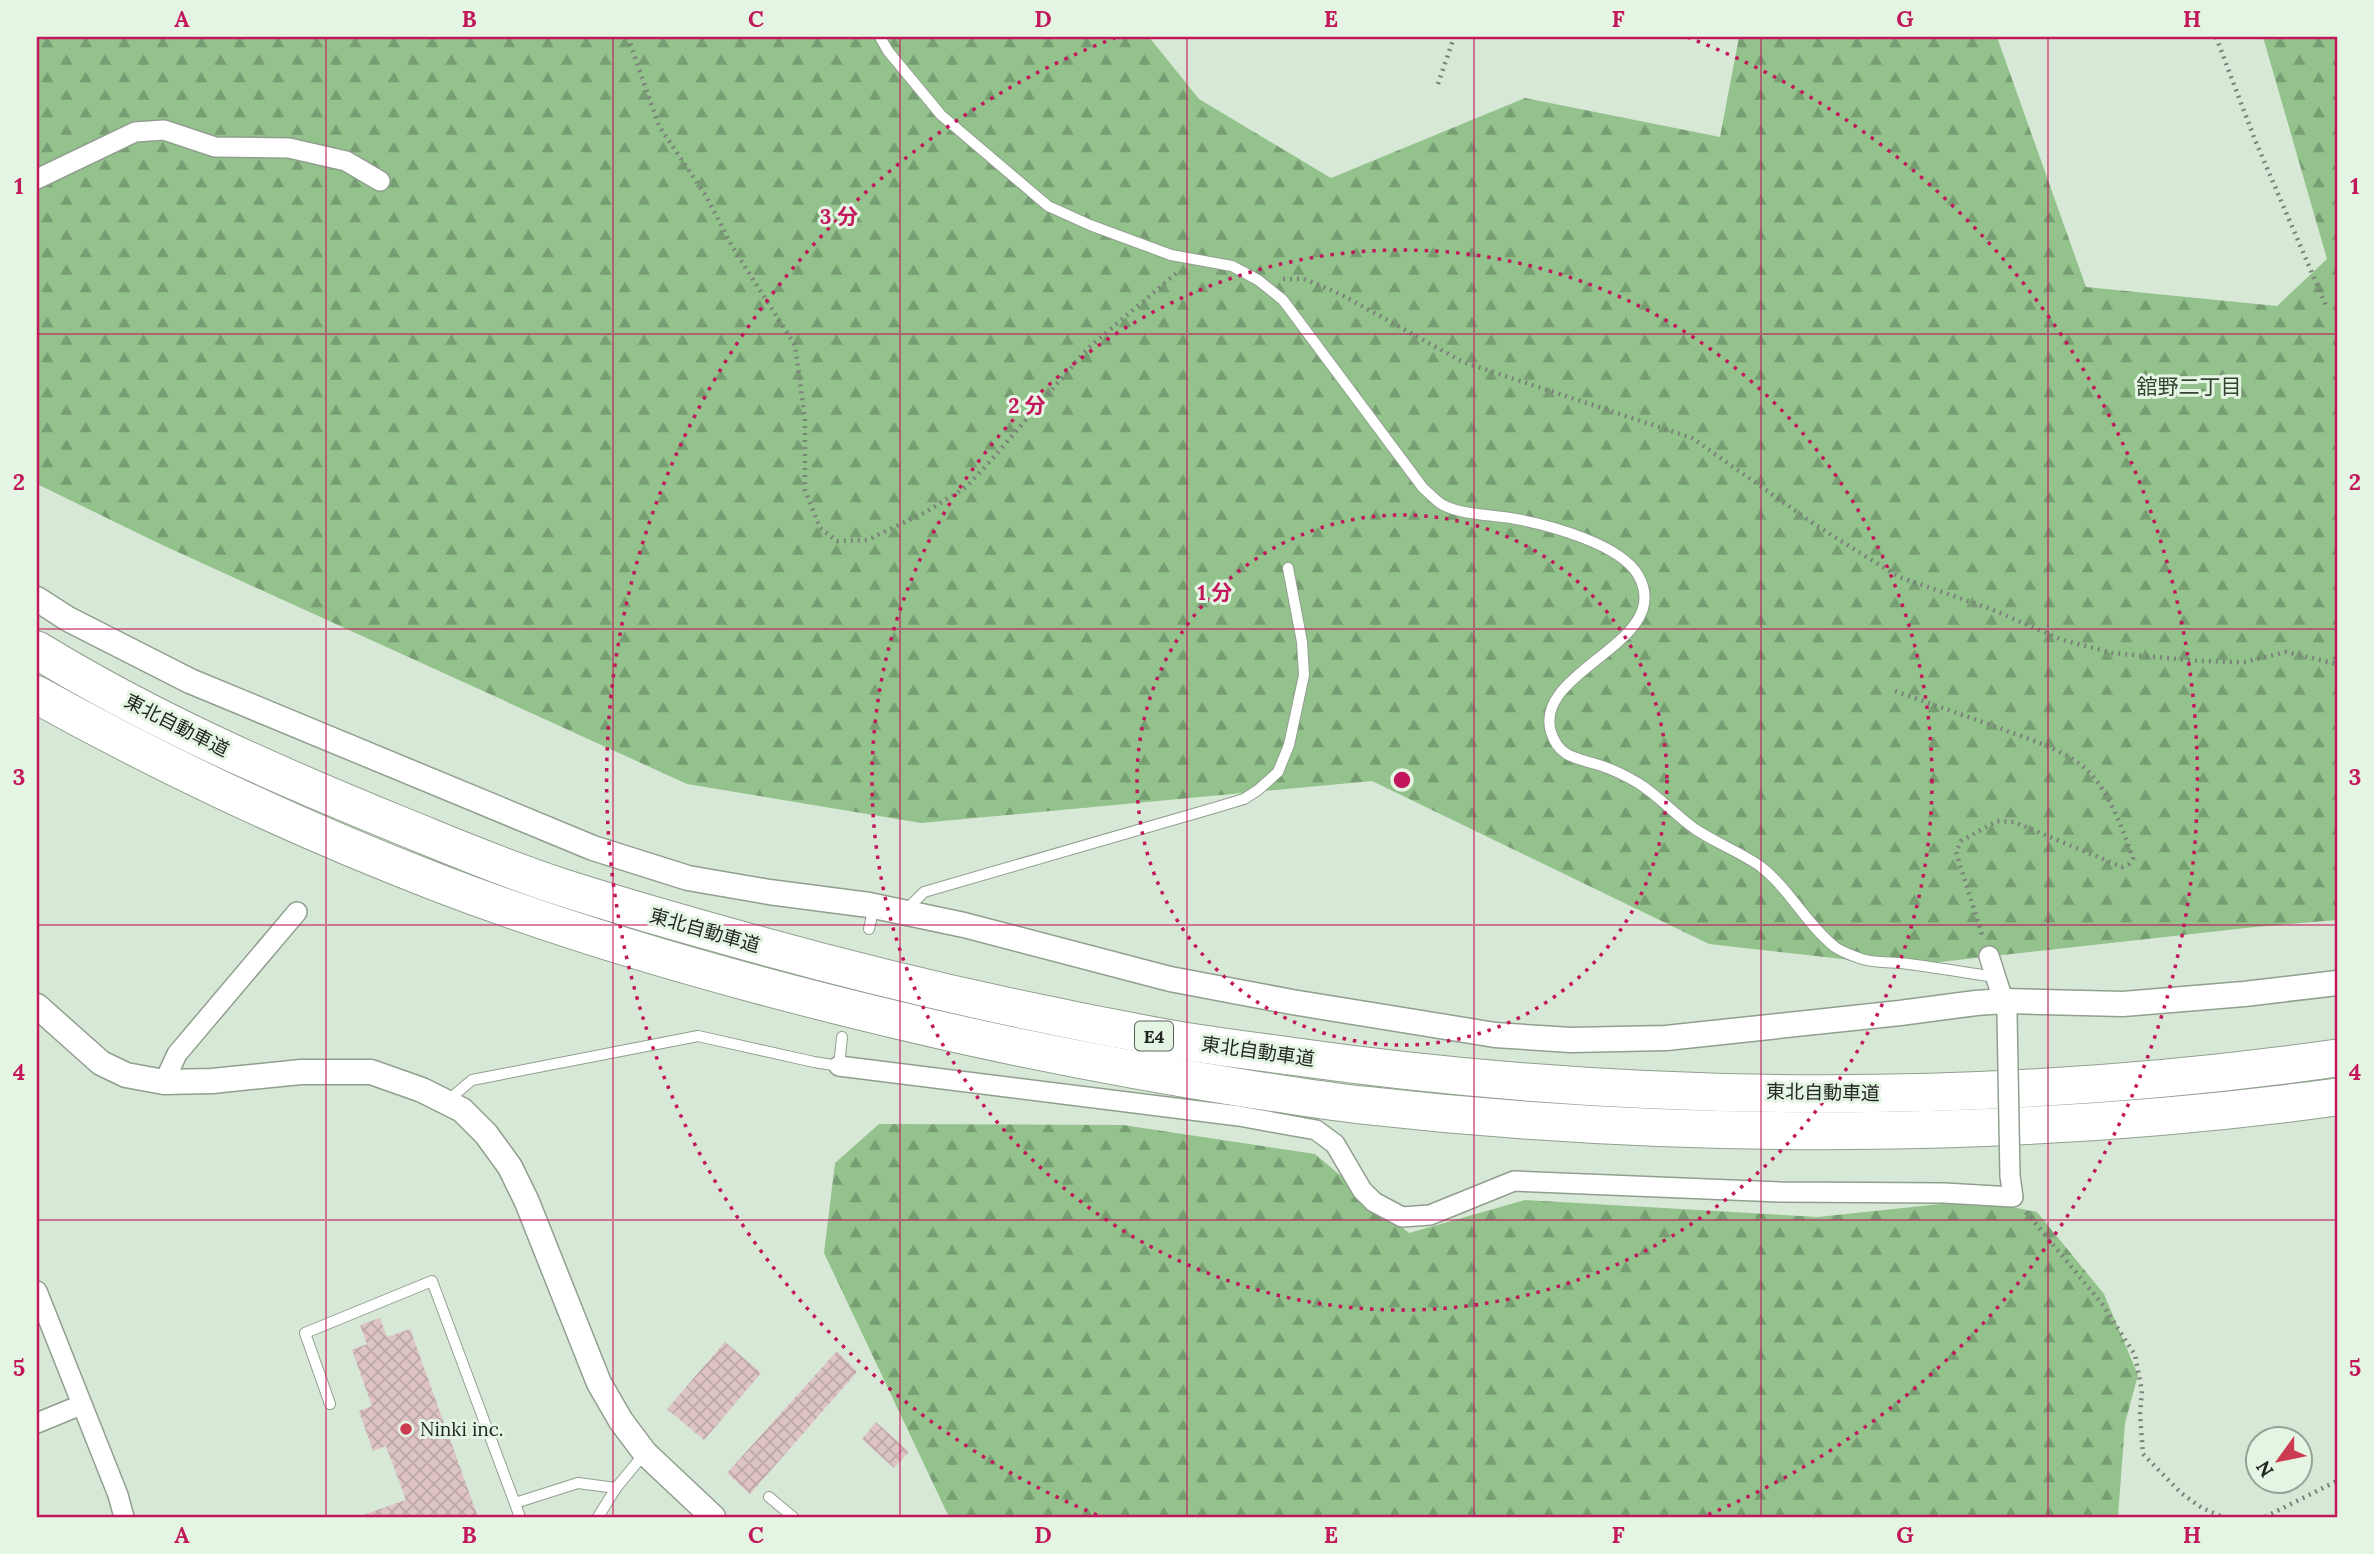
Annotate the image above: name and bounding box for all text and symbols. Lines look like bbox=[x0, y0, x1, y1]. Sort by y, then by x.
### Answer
text: A bbox=[174, 4, 190, 33]
text: B bbox=[461, 4, 477, 33]
text: C bbox=[748, 4, 764, 33]
text: D bbox=[1034, 4, 1052, 33]
text: E bbox=[1324, 4, 1338, 33]
text: F bbox=[1611, 4, 1625, 33]
text: G bbox=[1896, 4, 1914, 33]
text: H bbox=[2183, 4, 2201, 33]
text: 1 bbox=[14, 171, 24, 200]
text: 1 bbox=[2350, 171, 2360, 200]
text: 3 分 bbox=[820, 203, 858, 230]
district label: 舘野二丁目 bbox=[2137, 373, 2242, 400]
text: 2 分 bbox=[1008, 392, 1046, 419]
text: 2 bbox=[13, 467, 25, 496]
text: 2 bbox=[2349, 467, 2361, 496]
text: 1 分 bbox=[1197, 579, 1233, 606]
street label: 東北自動車道 bbox=[121, 688, 233, 762]
text: 3 bbox=[13, 762, 25, 791]
text: 3 bbox=[2349, 762, 2361, 791]
centre of rings bbox=[1390, 768, 1414, 792]
street label: 東北自動車道 bbox=[647, 903, 763, 957]
road number: E4 bbox=[1135, 1021, 1173, 1050]
street label: 東北自動車道 bbox=[1200, 1031, 1316, 1071]
text: 4 bbox=[13, 1057, 25, 1086]
text: 4 bbox=[2349, 1057, 2361, 1086]
street label: 東北自動車道 bbox=[1766, 1079, 1880, 1105]
text: 5 bbox=[13, 1353, 25, 1382]
text: 5 bbox=[2349, 1353, 2361, 1382]
place label: Ninki inc. bbox=[420, 1417, 504, 1441]
marker: Ninki inc. bbox=[398, 1421, 414, 1437]
north arrow bbox=[2244, 1424, 2314, 1494]
text: N bbox=[2251, 1456, 2279, 1482]
text: A bbox=[174, 1520, 190, 1549]
text: B bbox=[461, 1520, 477, 1549]
text: C bbox=[748, 1520, 764, 1549]
text: D bbox=[1034, 1520, 1052, 1549]
text: E bbox=[1324, 1520, 1338, 1549]
text: F bbox=[1611, 1520, 1625, 1549]
text: G bbox=[1896, 1520, 1914, 1549]
text: H bbox=[2183, 1520, 2201, 1549]

